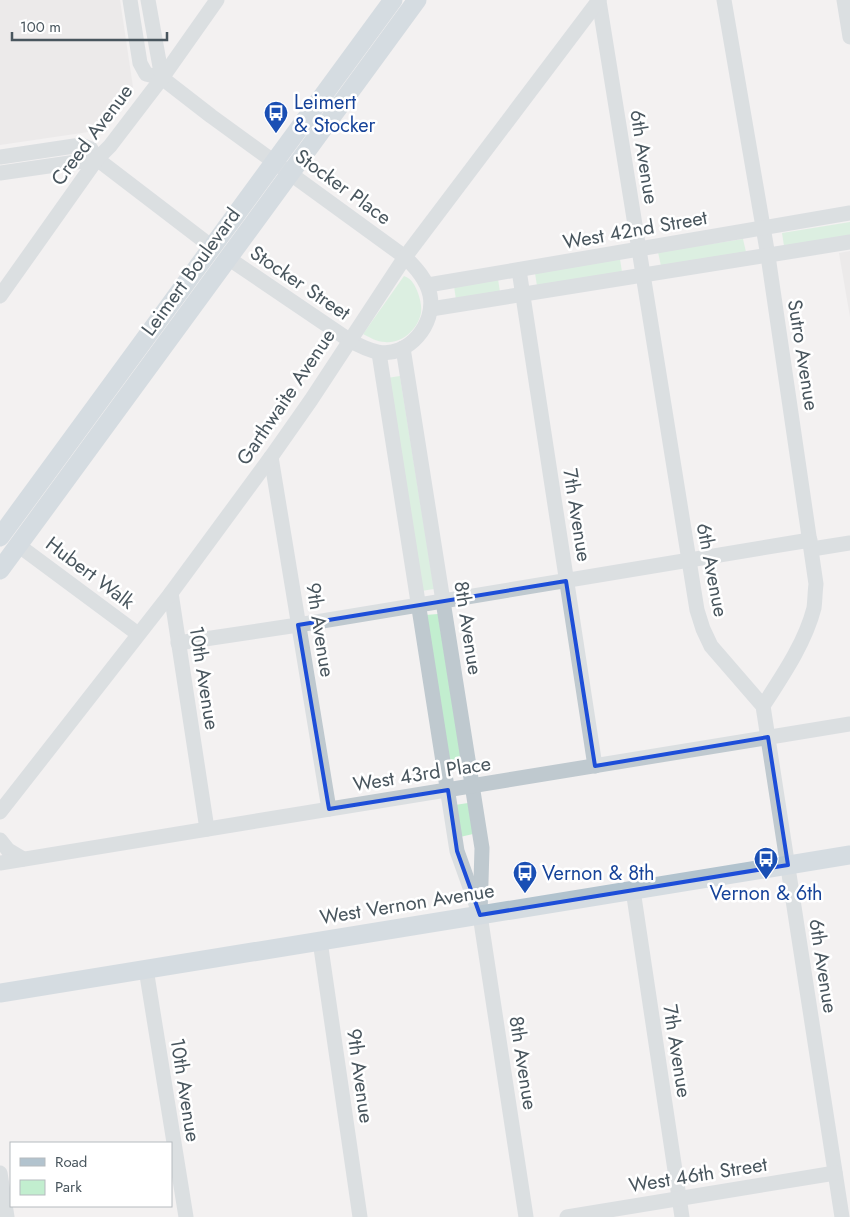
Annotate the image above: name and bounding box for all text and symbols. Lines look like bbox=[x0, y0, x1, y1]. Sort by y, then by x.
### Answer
scale bar bbox=[12, 10, 168, 42]
text: 100 m bbox=[20, 16, 61, 38]
street label: Creed Avenue bbox=[44, 78, 140, 192]
place label: Leimert & Stocker bbox=[294, 88, 376, 140]
bus stop icon: Leimert & Stocker bbox=[263, 100, 289, 134]
street label: 6th Avenue bbox=[622, 108, 666, 206]
street label: Stocker Place bbox=[289, 142, 397, 232]
street label: Leimert Boulevard bbox=[135, 202, 247, 342]
street label: West 42nd Street bbox=[561, 203, 710, 257]
street label: Stocker Street bbox=[244, 239, 356, 327]
street label: Sutro Avenue bbox=[780, 297, 826, 413]
street label: Garthwaite Avenue bbox=[230, 323, 342, 471]
street label: 7th Avenue bbox=[555, 466, 599, 564]
street label: 6th Avenue bbox=[689, 521, 735, 619]
street label: Hubert Walk bbox=[39, 530, 141, 616]
street label: 8th Avenue bbox=[446, 579, 490, 677]
street label: 9th Avenue bbox=[298, 581, 342, 679]
street label: 10th Avenue bbox=[181, 624, 227, 732]
street label: West 43rd Place bbox=[351, 749, 493, 799]
bus stop icon: Vernon & 6th bbox=[753, 846, 779, 880]
place label: Vernon & 8th bbox=[542, 859, 654, 888]
bus stop icon: Vernon & 8th bbox=[512, 860, 538, 894]
street label: West Vernon Avenue bbox=[318, 876, 496, 932]
place label: Vernon & 6th bbox=[710, 879, 823, 908]
street label: 6th Avenue bbox=[801, 917, 845, 1015]
street label: 7th Avenue bbox=[655, 1002, 699, 1100]
street label: 8th Avenue bbox=[501, 1014, 545, 1112]
street label: 9th Avenue bbox=[339, 1027, 381, 1125]
street label: 10th Avenue bbox=[162, 1036, 208, 1144]
legend bbox=[10, 1142, 172, 1207]
street label: West 46th Street bbox=[627, 1150, 769, 1200]
text: Road bbox=[55, 1151, 87, 1173]
text: Park bbox=[55, 1176, 82, 1198]

